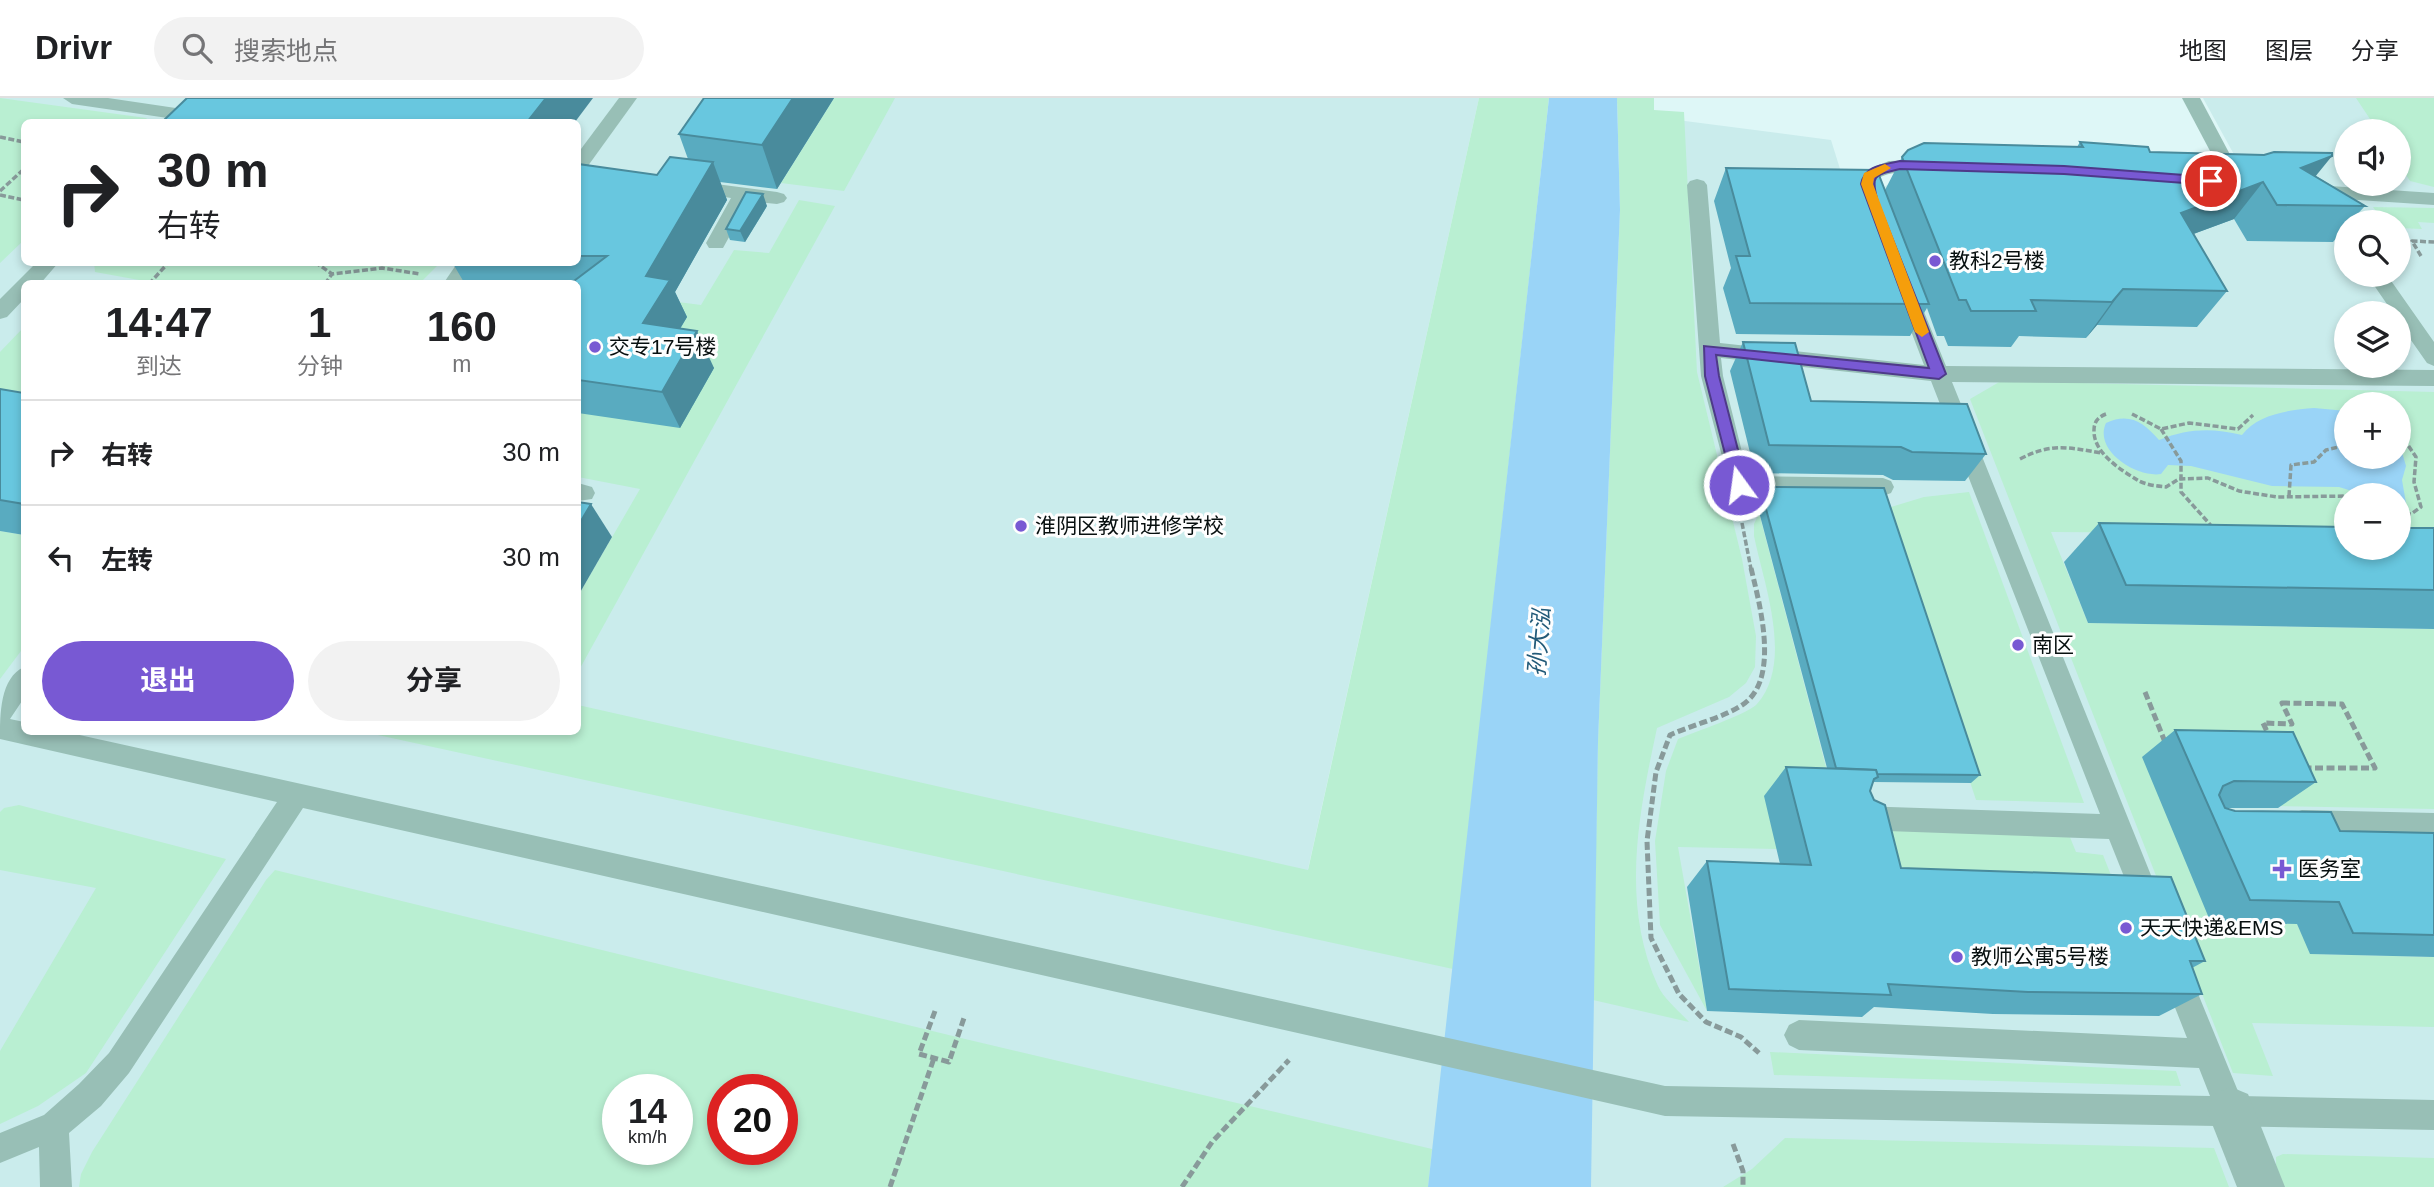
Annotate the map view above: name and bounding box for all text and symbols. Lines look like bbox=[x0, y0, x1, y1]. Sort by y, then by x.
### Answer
search box bbox=[154, 17, 644, 80]
text: Drivr bbox=[35, 29, 112, 66]
icon: search bbox=[178, 29, 216, 67]
text: 搜索地点 bbox=[234, 36, 338, 66]
text: 地图 bbox=[2179, 37, 2227, 64]
text: 图层 bbox=[2265, 37, 2313, 64]
text: 分享 bbox=[2351, 37, 2399, 64]
map controls bbox=[2334, 119, 2411, 560]
button: sound bbox=[2334, 119, 2411, 196]
text: 30 m bbox=[157, 143, 269, 197]
icon: right bbox=[42, 147, 133, 238]
pin bbox=[2181, 151, 2241, 211]
icon: arrive bbox=[2192, 162, 2230, 200]
text: 右转 bbox=[157, 208, 221, 244]
button: search bbox=[2334, 210, 2411, 287]
place label: 教科2号楼 bbox=[1949, 249, 2045, 272]
marker: 教科2号楼 bbox=[1927, 253, 1943, 269]
text: 14:47 bbox=[105, 299, 213, 346]
text: 1 bbox=[308, 299, 331, 346]
button: layers bbox=[2334, 301, 2411, 378]
text: 160 bbox=[427, 303, 497, 350]
place label: 交专17号楼 bbox=[609, 335, 716, 358]
marker: 交专17号楼 bbox=[587, 339, 603, 355]
text: m bbox=[452, 351, 471, 377]
text: 到达 bbox=[136, 353, 182, 379]
text: 分钟 bbox=[297, 353, 343, 379]
button: + bbox=[2334, 392, 2411, 469]
icon: right bbox=[42, 434, 80, 472]
text: 30 m bbox=[502, 437, 560, 467]
text: 右转 bbox=[101, 440, 153, 470]
position arrow bbox=[1702, 448, 1776, 522]
button: − bbox=[2334, 483, 2411, 560]
place label: 淮阴区教师进修学校 bbox=[1035, 514, 1224, 537]
marker: 淮阴区教师进修学校 bbox=[1013, 518, 1029, 534]
icon: left bbox=[42, 539, 80, 577]
text: 30 m bbox=[502, 542, 560, 572]
text: 左转 bbox=[101, 545, 153, 575]
water label: 孙大泓 bbox=[1523, 606, 1555, 678]
place label: 南区 bbox=[2032, 633, 2074, 656]
marker: 南区 bbox=[2010, 637, 2026, 653]
button: 退出 bbox=[42, 641, 294, 721]
button: 分享 bbox=[308, 641, 560, 721]
place label: 医务室 bbox=[2298, 857, 2361, 880]
marker: 医务室 bbox=[2272, 859, 2292, 879]
place label: 天天快递&EMS bbox=[2140, 916, 2284, 939]
marker: 天天快递&EMS bbox=[2118, 920, 2134, 936]
place label: 教师公寓5号楼 bbox=[1971, 945, 2109, 968]
marker: 教师公寓5号楼 bbox=[1949, 949, 1965, 965]
speed limit sign: 20 bbox=[707, 1074, 798, 1165]
text: 14 bbox=[628, 1091, 667, 1130]
text: km/h bbox=[628, 1127, 667, 1147]

